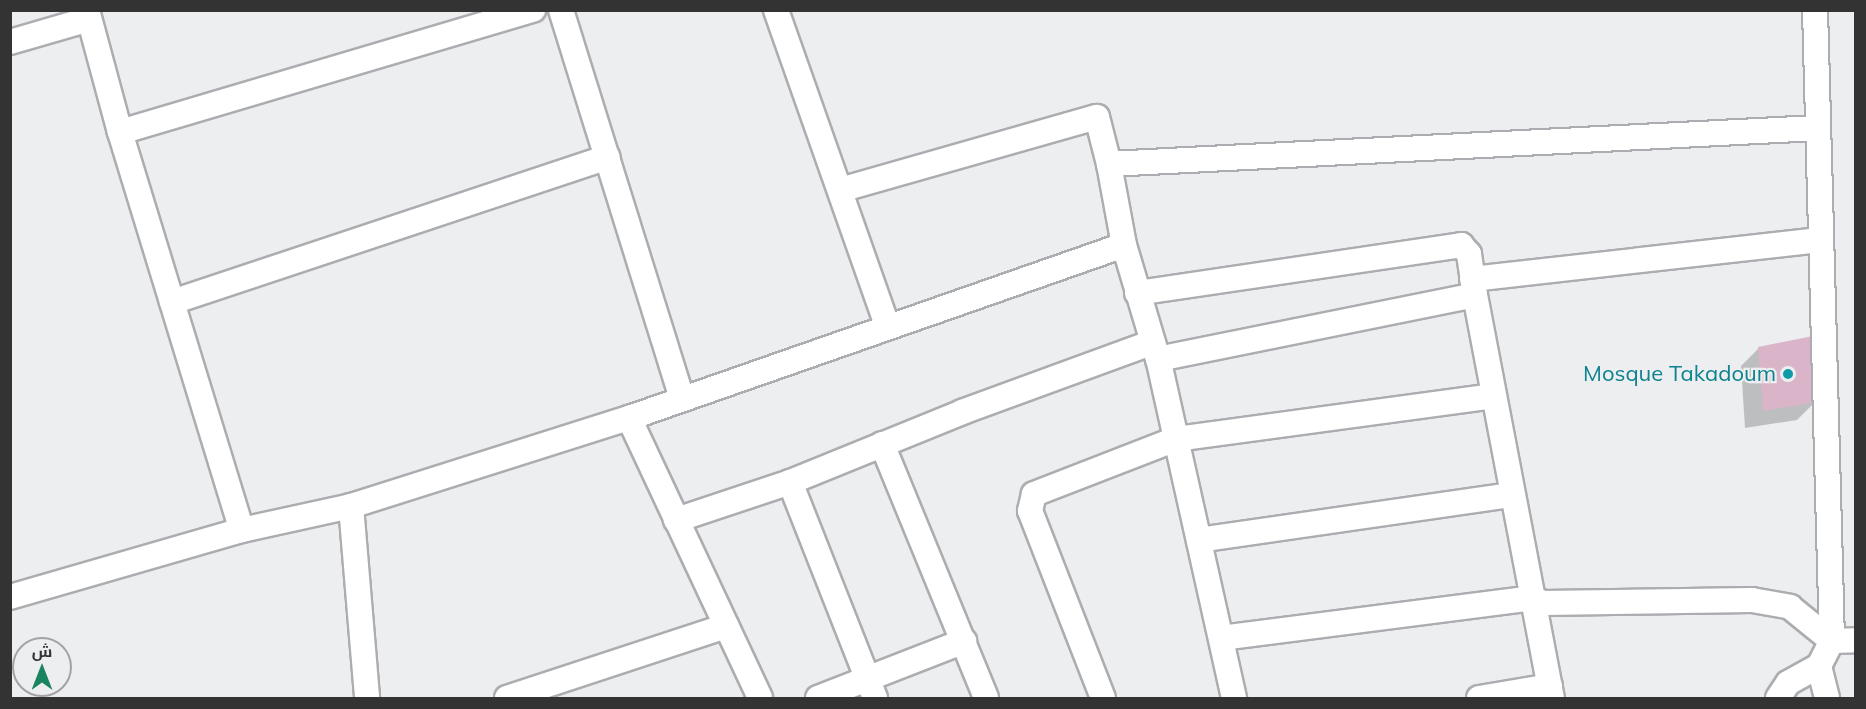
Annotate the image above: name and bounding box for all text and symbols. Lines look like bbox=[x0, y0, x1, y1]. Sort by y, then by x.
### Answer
place label: Mosque Takadoum bbox=[1583, 361, 1776, 387]
marker: Mosque Takadoum bbox=[1781, 367, 1795, 381]
north arrow bbox=[12, 637, 72, 697]
text: ش bbox=[32, 641, 52, 661]

